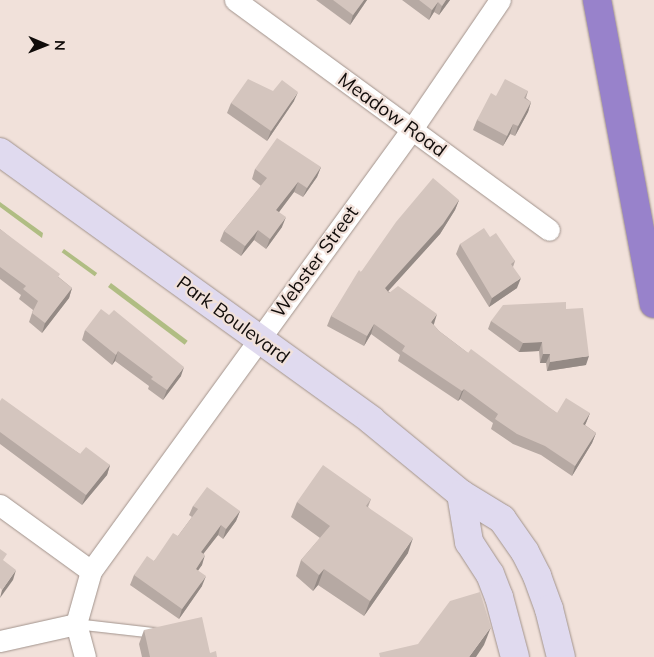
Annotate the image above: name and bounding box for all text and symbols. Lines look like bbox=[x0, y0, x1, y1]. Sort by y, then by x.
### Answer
north arrow bbox=[20, 20, 70, 70]
text: N bbox=[51, 40, 69, 51]
street label: Meadow Road bbox=[333, 68, 451, 162]
street label: Webster Street bbox=[267, 202, 363, 322]
street label: Park Boulevard bbox=[172, 271, 294, 369]

